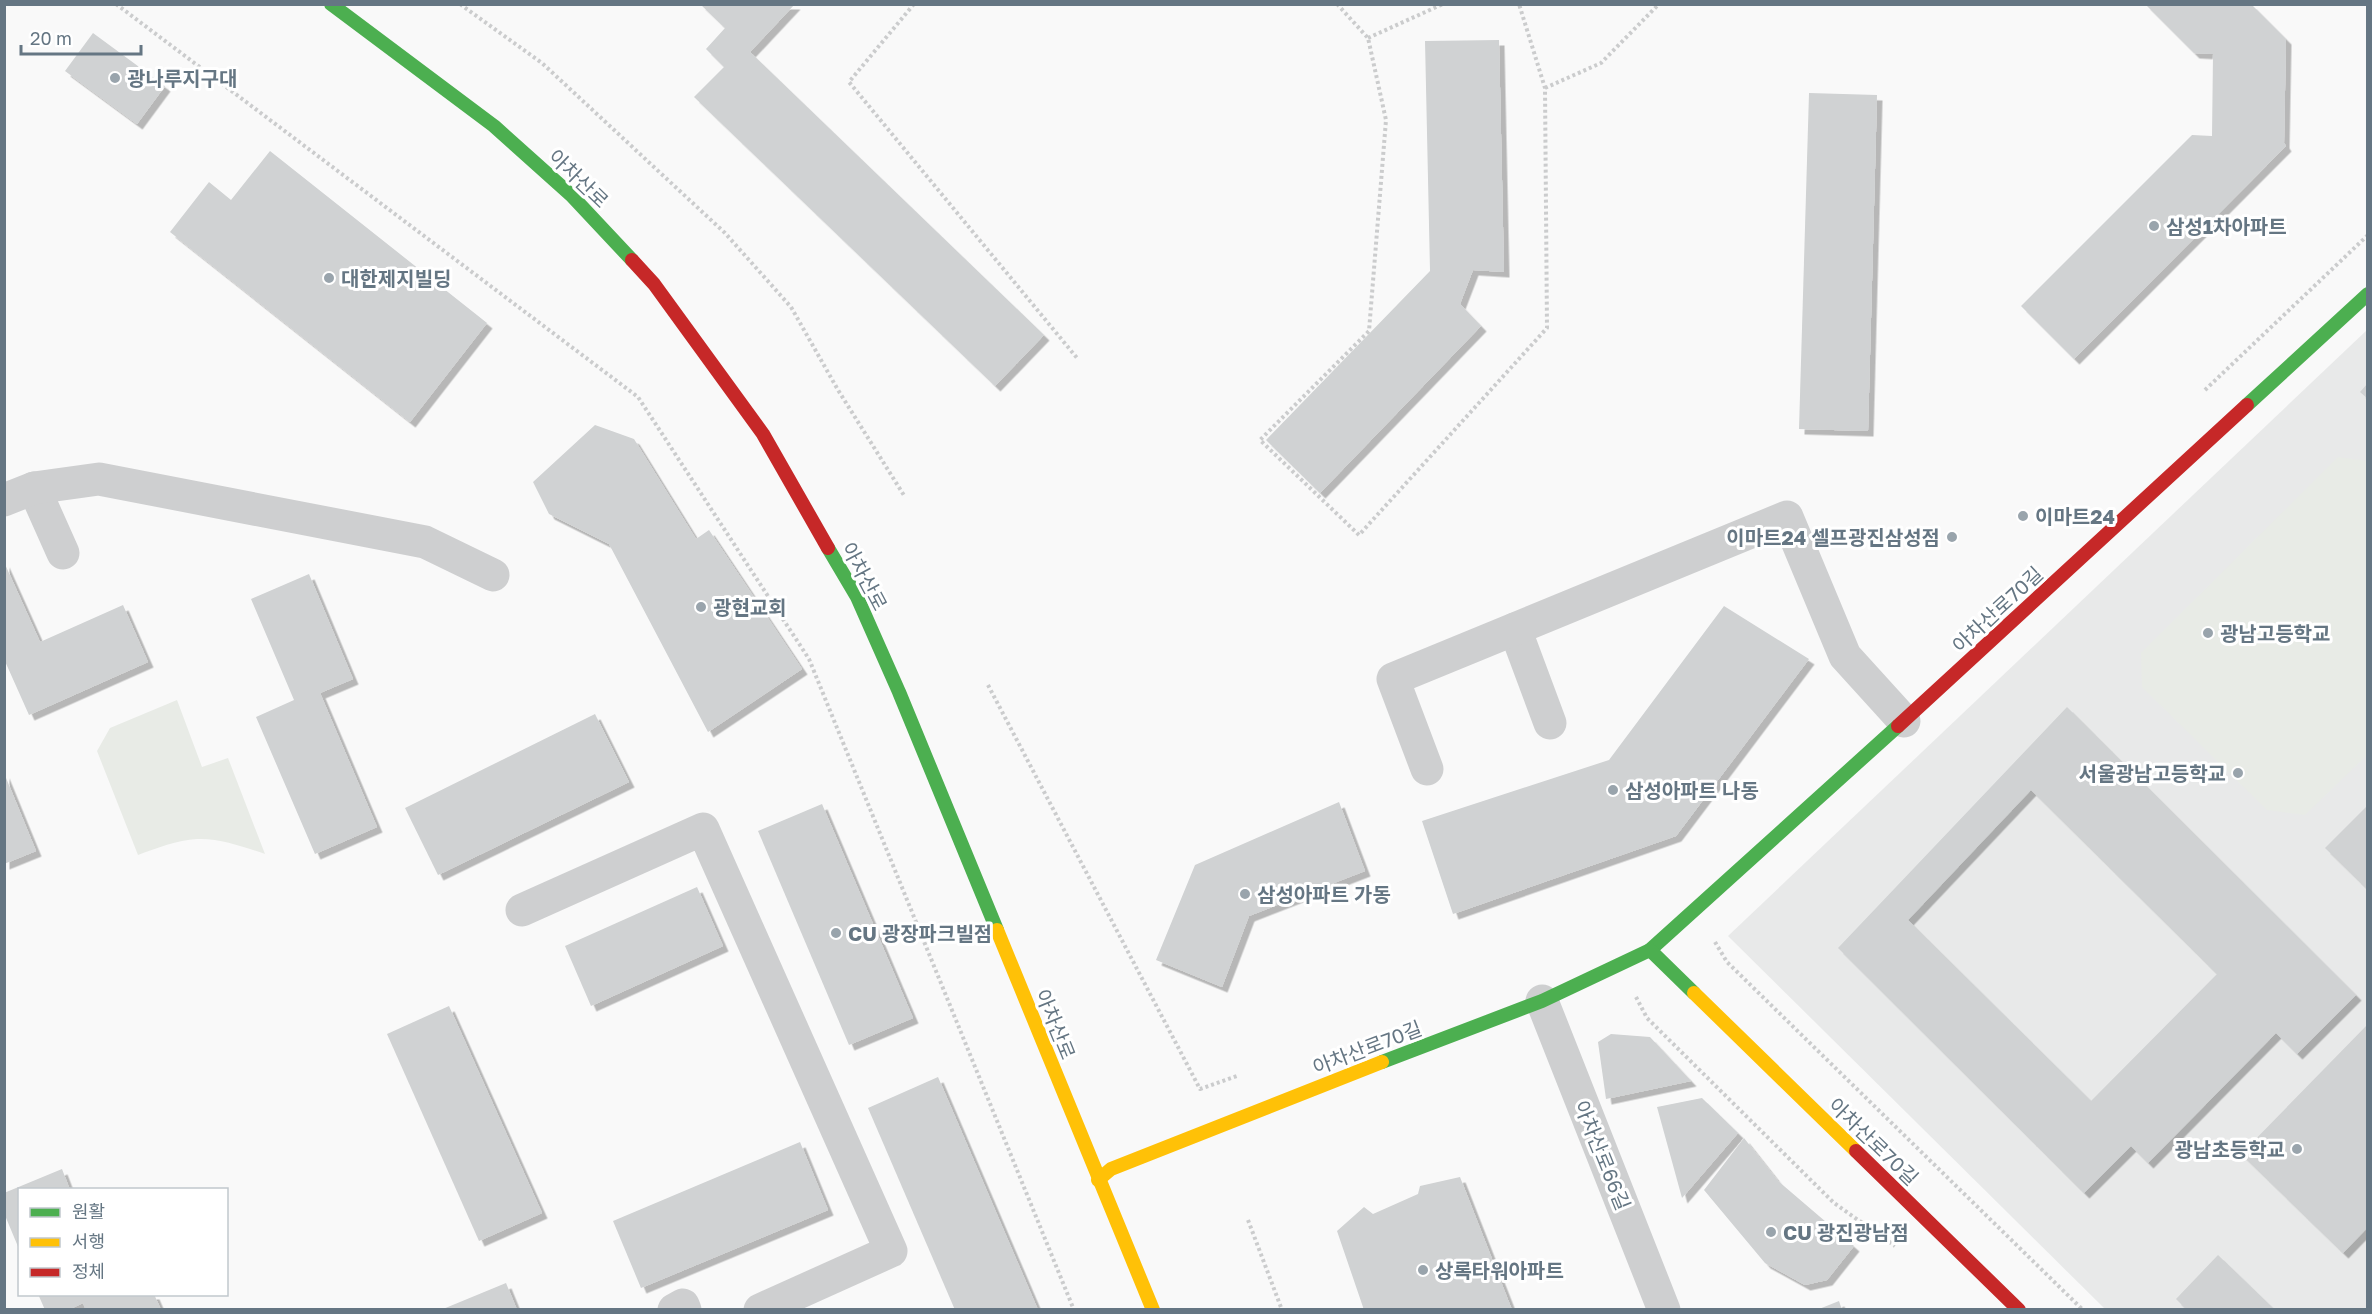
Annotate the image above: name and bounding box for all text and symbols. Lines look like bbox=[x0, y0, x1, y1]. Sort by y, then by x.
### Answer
scale bar bbox=[21, 18, 141, 56]
text: 20 m bbox=[30, 27, 72, 49]
place label: 광나루지구대 bbox=[127, 66, 237, 90]
marker: 광나루지구대 bbox=[108, 71, 122, 85]
street label: 아차산로 bbox=[544, 144, 614, 212]
place label: 삼성1차아파트 bbox=[2166, 214, 2287, 238]
marker: 삼성1차아파트 bbox=[2147, 219, 2161, 233]
place label: 대한제지빌딩 bbox=[341, 266, 451, 290]
marker: 대한제지빌딩 bbox=[322, 271, 336, 285]
place label: 이마트24 bbox=[2035, 504, 2115, 528]
marker: 이마트24 bbox=[2016, 509, 2030, 523]
place label: 이마트24 셀프광진삼성점 bbox=[1726, 525, 1940, 549]
marker: 이마트24 셀프광진삼성점 bbox=[1945, 530, 1959, 544]
street label: 아차산로 bbox=[837, 538, 893, 614]
street label: 아차산로70길 bbox=[1947, 561, 2047, 657]
place label: 광현교회 bbox=[713, 595, 787, 619]
marker: 광현교회 bbox=[694, 600, 708, 614]
place label: 광남고등학교 bbox=[2220, 621, 2330, 645]
marker: 광남고등학교 bbox=[2201, 626, 2215, 640]
place label: 서울광남고등학교 bbox=[2079, 761, 2226, 785]
marker: 서울광남고등학교 bbox=[2231, 766, 2245, 780]
place label: 삼성아파트 나동 bbox=[1625, 778, 1759, 802]
marker: 삼성아파트 나동 bbox=[1606, 783, 1620, 797]
place label: 삼성아파트 가동 bbox=[1257, 882, 1391, 906]
marker: 삼성아파트 가동 bbox=[1238, 887, 1252, 901]
place label: CU 광장파크빌점 bbox=[848, 921, 992, 945]
marker: CU 광장파크빌점 bbox=[829, 926, 843, 940]
street label: 아차산로 bbox=[1031, 985, 1081, 1063]
street label: 아차산로70길 bbox=[1309, 1015, 1425, 1079]
street label: 아차산로70길 bbox=[1824, 1092, 1924, 1190]
street label: 아차산로66길 bbox=[1570, 1097, 1636, 1213]
place label: 광남초등학교 bbox=[2175, 1137, 2285, 1161]
marker: 광남초등학교 bbox=[2290, 1142, 2304, 1156]
legend bbox=[18, 1188, 228, 1296]
text: 원활 bbox=[72, 1200, 105, 1222]
place label: CU 광진광남점 bbox=[1783, 1220, 1909, 1244]
marker: CU 광진광남점 bbox=[1764, 1225, 1778, 1239]
text: 서행 bbox=[72, 1230, 105, 1252]
place label: 상록타워아파트 bbox=[1435, 1258, 1564, 1282]
text: 정체 bbox=[72, 1260, 105, 1282]
marker: 상록타워아파트 bbox=[1416, 1263, 1430, 1277]

